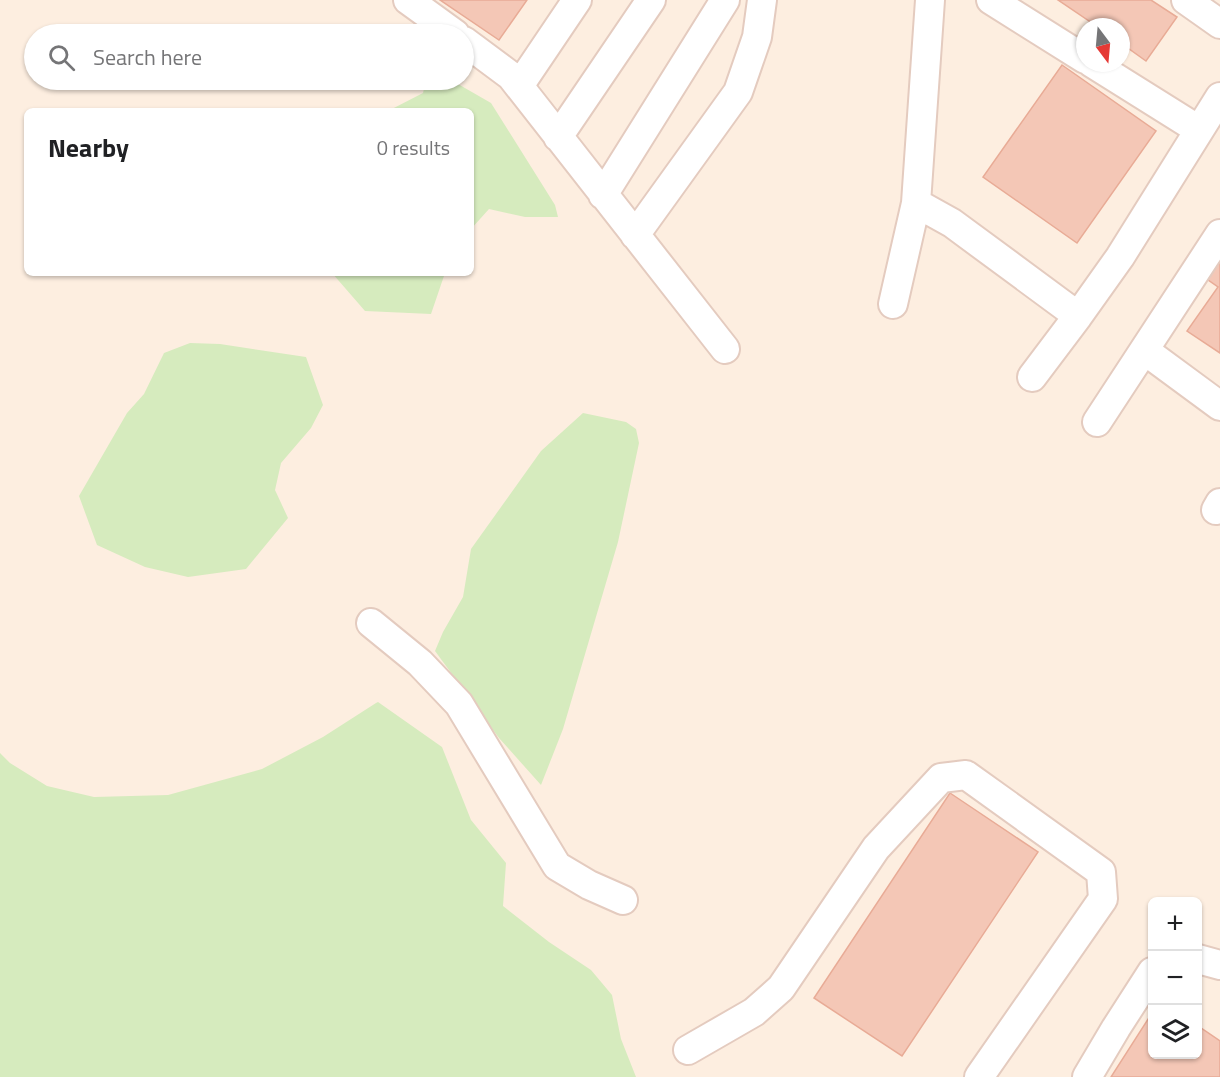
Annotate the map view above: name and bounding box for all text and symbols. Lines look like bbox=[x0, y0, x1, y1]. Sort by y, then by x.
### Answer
north arrow bbox=[1076, 18, 1130, 72]
search box bbox=[24, 24, 474, 90]
text: Search here bbox=[93, 40, 202, 74]
icon: search bbox=[45, 41, 78, 74]
text: Nearby bbox=[48, 128, 129, 167]
text: 0 results bbox=[377, 132, 450, 163]
map controls bbox=[1148, 897, 1202, 1059]
button: + bbox=[1148, 897, 1202, 951]
button: − bbox=[1148, 951, 1202, 1005]
button: layers bbox=[1148, 1005, 1202, 1059]

